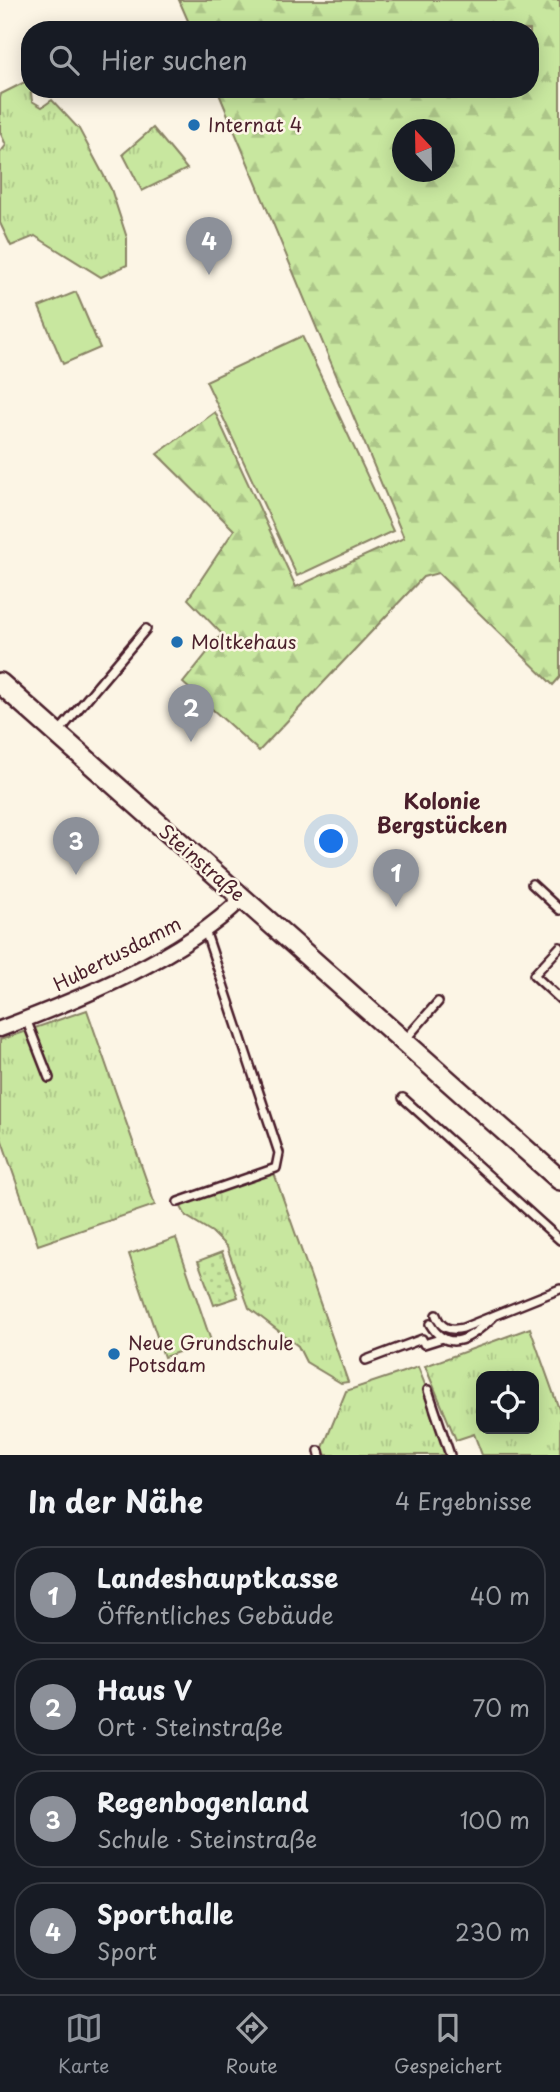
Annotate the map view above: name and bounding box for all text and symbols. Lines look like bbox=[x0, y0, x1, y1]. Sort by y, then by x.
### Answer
search box bbox=[21, 21, 539, 98]
text: Hier suchen bbox=[101, 40, 248, 79]
icon: search bbox=[45, 41, 83, 79]
place label: Internat 4 bbox=[208, 110, 302, 138]
marker: Internat 4 bbox=[186, 117, 202, 133]
north arrow bbox=[392, 119, 455, 182]
pin: 4 bbox=[186, 217, 232, 275]
place label: Moltkehaus bbox=[191, 627, 296, 655]
marker: Moltkehaus bbox=[169, 634, 185, 650]
pin: 2 bbox=[168, 684, 214, 742]
district label: Kolonie Bergstücken bbox=[376, 784, 508, 840]
pin: 3 bbox=[53, 817, 99, 875]
street label: Steinstraße bbox=[154, 817, 252, 908]
your location bbox=[314, 824, 348, 858]
pin: 1 bbox=[373, 849, 419, 907]
street label: Hubertusdamm bbox=[48, 909, 185, 997]
place label: Neue Grundschule Potsdam bbox=[128, 1328, 294, 1378]
marker: Neue Grundschule Potsdam bbox=[106, 1346, 122, 1362]
map controls bbox=[476, 1371, 539, 1434]
button: locate bbox=[476, 1371, 539, 1434]
text: In der Nähe bbox=[28, 1478, 203, 1523]
text: 4 Ergebnisse bbox=[395, 1483, 532, 1518]
text: Landeshauptkasse bbox=[97, 1558, 338, 1597]
text: 1 bbox=[48, 1578, 59, 1613]
text: 40 m bbox=[470, 1578, 530, 1613]
text: Öffentliches Gebäude bbox=[97, 1597, 334, 1632]
text: Haus V bbox=[97, 1670, 192, 1709]
text: 2 bbox=[45, 1690, 61, 1725]
text: 70 m bbox=[472, 1690, 530, 1725]
text: Ort · Steinstraße bbox=[97, 1709, 283, 1744]
text: Regenbogenland bbox=[97, 1782, 309, 1821]
text: 3 bbox=[45, 1802, 61, 1837]
text: 100 m bbox=[460, 1802, 530, 1837]
text: Schule · Steinstraße bbox=[97, 1821, 317, 1856]
text: Sporthalle bbox=[97, 1894, 234, 1933]
text: 4 bbox=[45, 1914, 61, 1949]
text: 230 m bbox=[455, 1914, 530, 1949]
text: Sport bbox=[97, 1933, 157, 1968]
tab: Karte bbox=[58, 2009, 109, 2079]
tab: Route bbox=[226, 2009, 278, 2079]
tab: Gespeichert bbox=[394, 2009, 502, 2079]

